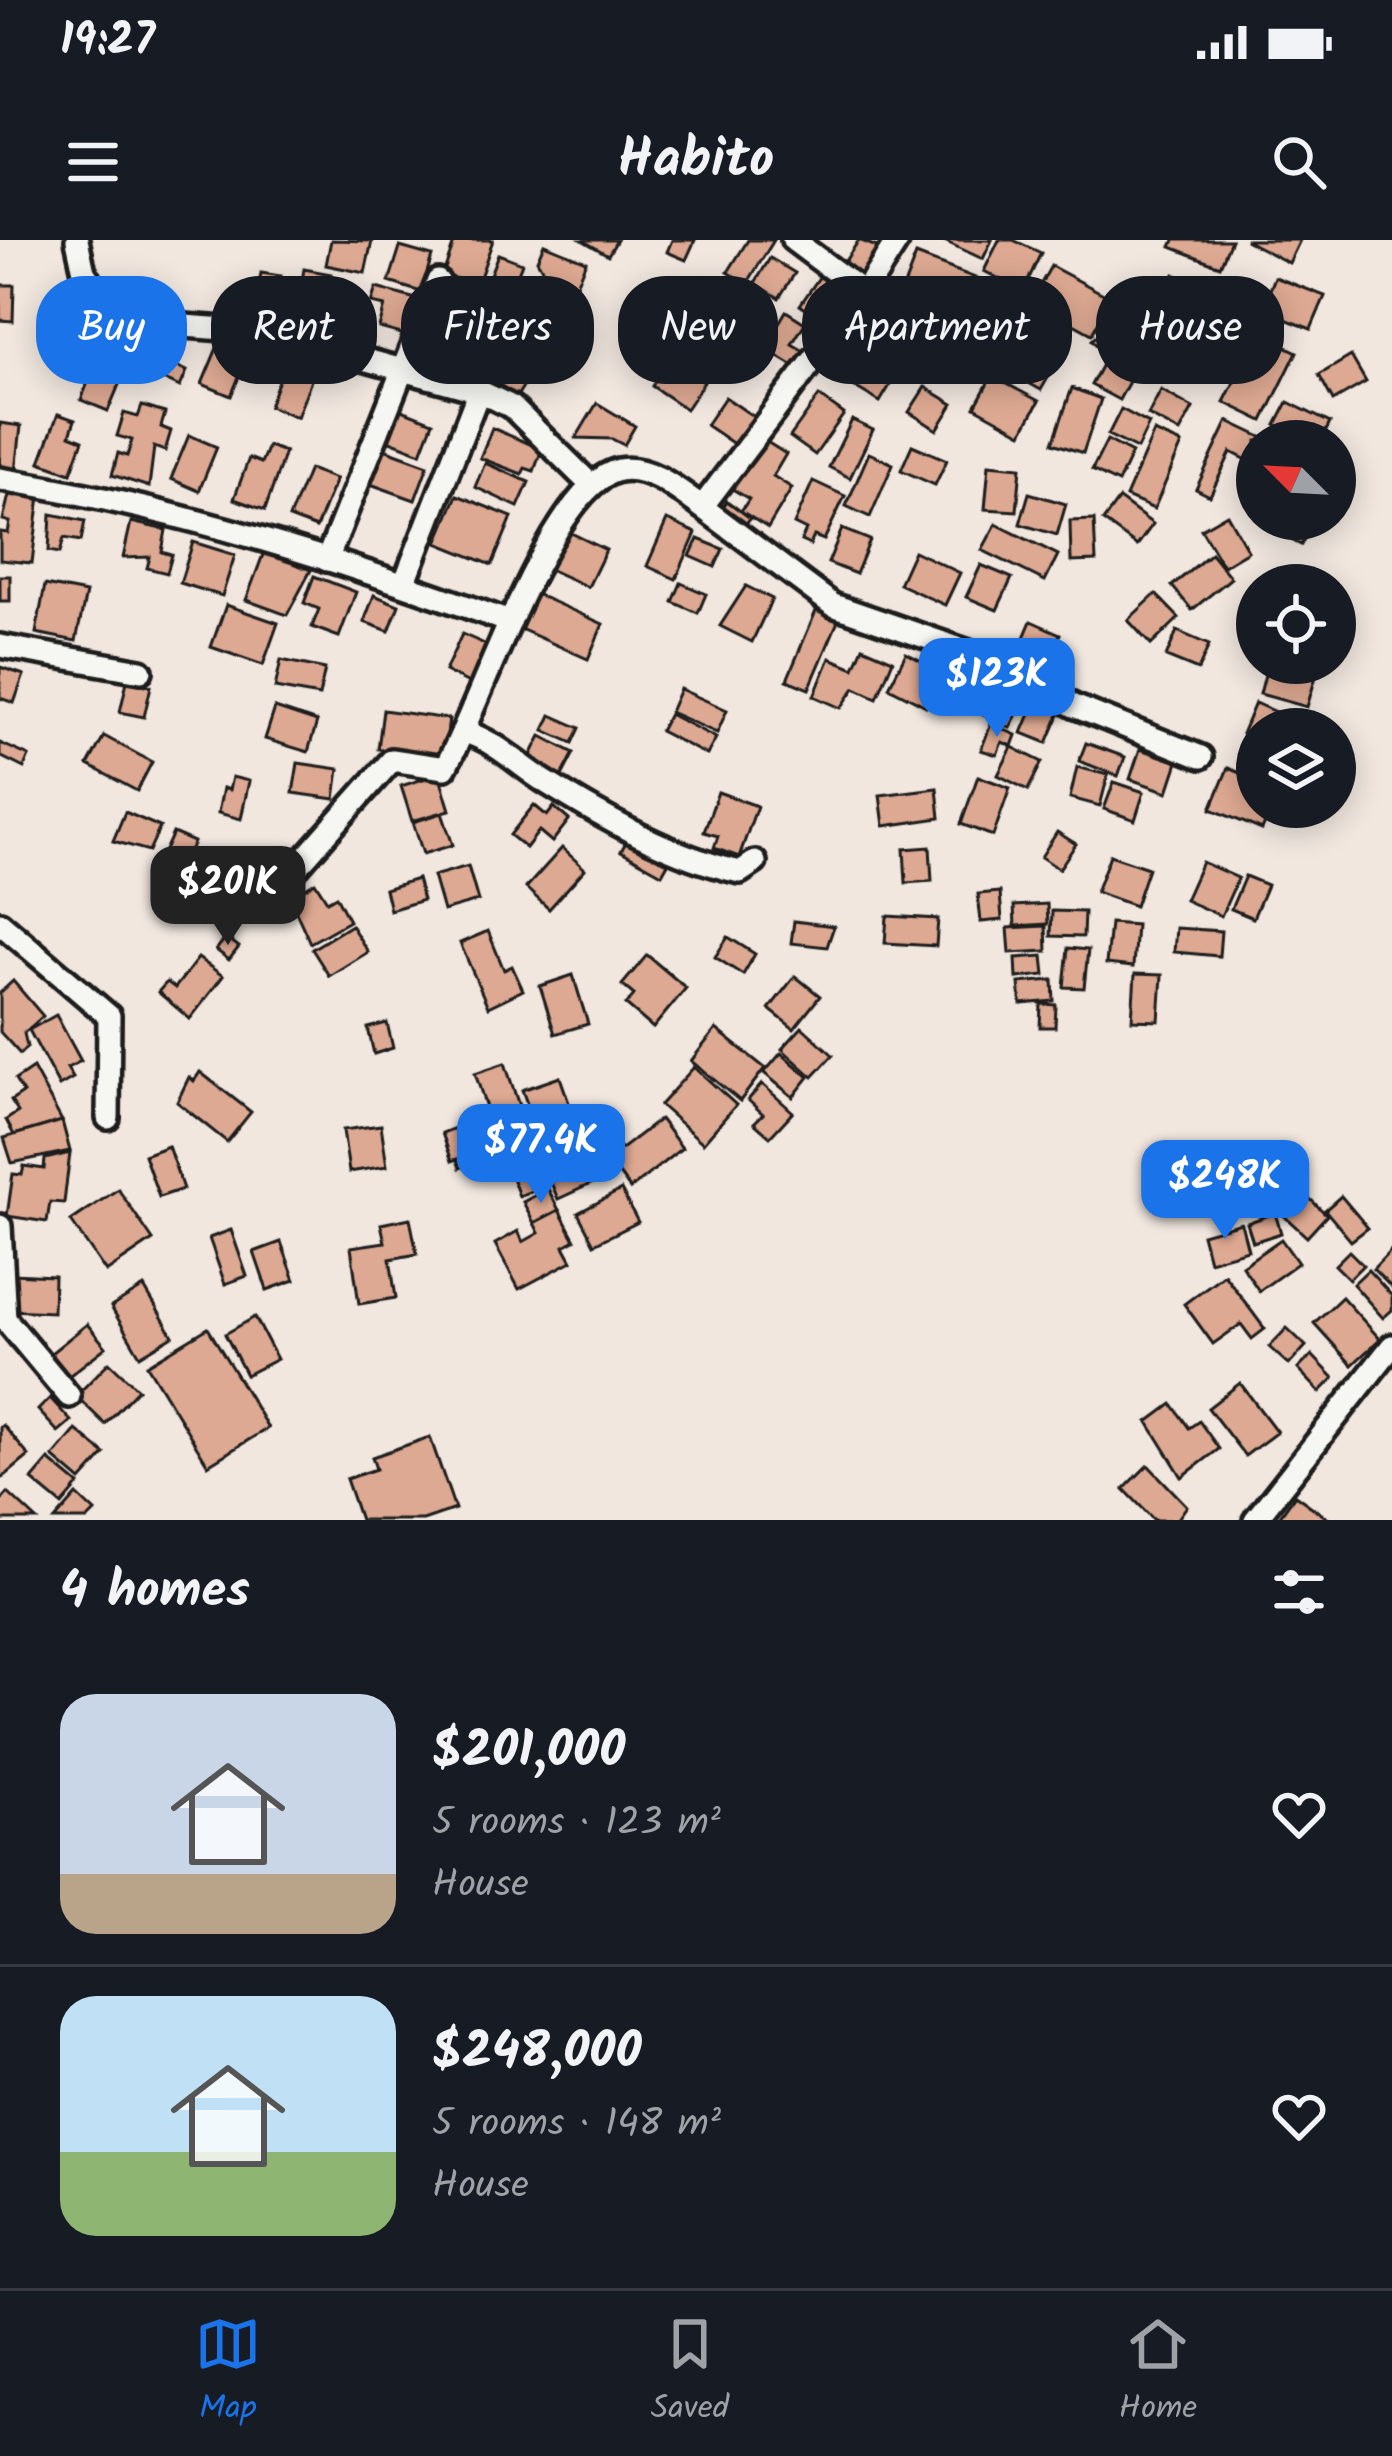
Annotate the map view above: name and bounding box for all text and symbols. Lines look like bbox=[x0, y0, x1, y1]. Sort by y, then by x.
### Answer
text: 19:27 bbox=[60, 6, 155, 78]
text: Habito bbox=[618, 119, 774, 205]
icon: menu bbox=[60, 129, 126, 195]
icon: search bbox=[1266, 129, 1332, 195]
chip: Buy bbox=[36, 276, 187, 384]
chip: Rent bbox=[211, 276, 377, 384]
chip: Filters bbox=[401, 276, 594, 384]
chip: New bbox=[618, 276, 778, 384]
chip: Apartment bbox=[802, 276, 1072, 384]
chip: House bbox=[1096, 276, 1284, 384]
north arrow bbox=[1236, 420, 1356, 540]
map controls bbox=[1236, 420, 1356, 828]
button: locate bbox=[1236, 564, 1356, 684]
pin: $123K bbox=[913, 638, 1081, 740]
text: $123K bbox=[946, 646, 1048, 708]
button: layers bbox=[1236, 708, 1356, 828]
pin: $201K bbox=[144, 846, 312, 948]
text: $201K bbox=[177, 854, 279, 916]
pin: $77.4K bbox=[443, 1104, 639, 1206]
text: $77.4K bbox=[484, 1112, 598, 1174]
pin: $248K bbox=[1141, 1140, 1309, 1242]
text: $248K bbox=[1168, 1148, 1282, 1210]
text: 4 homes bbox=[60, 1552, 250, 1633]
icon: filters bbox=[1266, 1559, 1332, 1625]
text: $201,000 bbox=[432, 1712, 625, 1793]
icon: home bbox=[156, 1742, 300, 1886]
icon: heart bbox=[1266, 1781, 1332, 1847]
text: 5 rooms · 123 m² bbox=[432, 1793, 721, 1855]
text: House bbox=[432, 1855, 529, 1917]
text: $248,000 bbox=[432, 2013, 642, 2094]
icon: home bbox=[156, 2044, 300, 2188]
icon: heart bbox=[1266, 2083, 1332, 2149]
text: 5 rooms · 148 m² bbox=[432, 2094, 721, 2156]
text: House bbox=[432, 2156, 529, 2218]
tab: Map bbox=[195, 2311, 261, 2436]
tab: Saved bbox=[651, 2311, 729, 2436]
tab: Home bbox=[1119, 2311, 1197, 2436]

